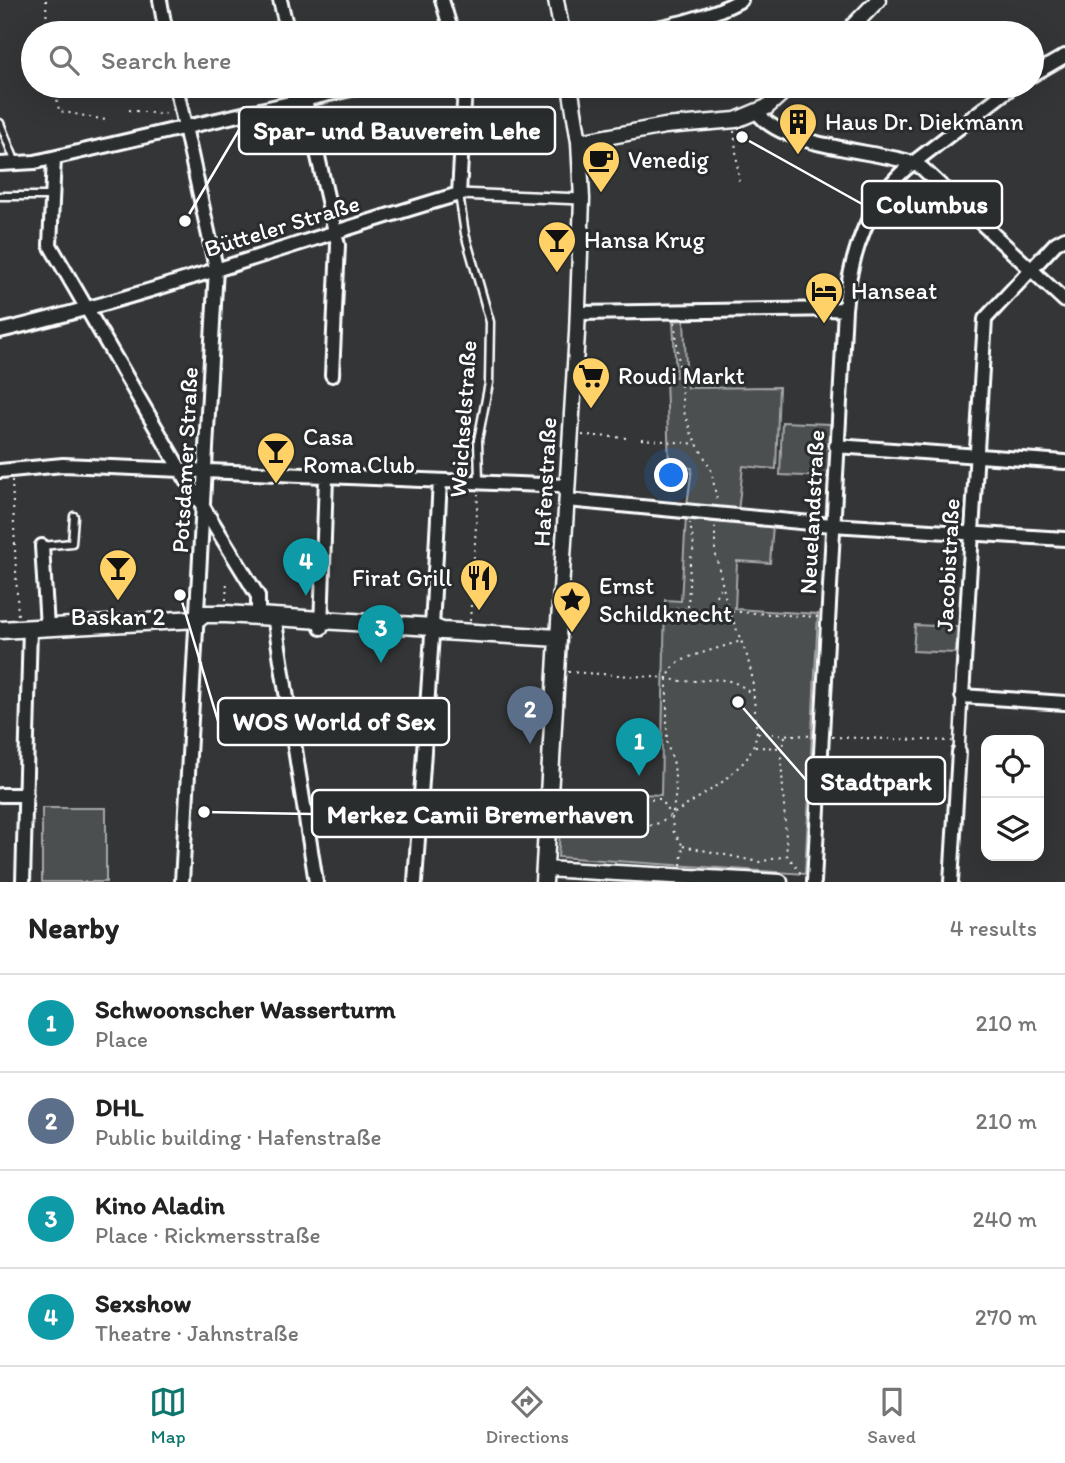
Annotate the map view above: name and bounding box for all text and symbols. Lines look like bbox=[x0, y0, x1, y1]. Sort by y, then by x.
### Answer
search box bbox=[21, 21, 1044, 98]
icon: search bbox=[45, 41, 83, 79]
text: Search here bbox=[101, 44, 231, 76]
building icon: Haus Dr. Diekmann bbox=[777, 101, 819, 156]
callout: Spar- und Bauverein Lehe bbox=[239, 107, 555, 154]
place label: Haus Dr. Diekmann bbox=[825, 107, 1024, 136]
text: Spar- und Bauverein Lehe bbox=[253, 114, 541, 146]
cafe icon: Venedig bbox=[580, 139, 622, 194]
place label: Venedig bbox=[628, 145, 709, 174]
callout: Columbus bbox=[862, 181, 1002, 228]
street label: Bütteler Straße bbox=[201, 188, 363, 263]
text: Columbus bbox=[876, 188, 988, 220]
bar icon: Hansa Krug bbox=[536, 219, 578, 274]
place label: Hansa Krug bbox=[584, 225, 705, 254]
hotel icon: Hanseat bbox=[803, 270, 845, 325]
place label: Hanseat bbox=[851, 276, 937, 305]
street label: Weichselstraße bbox=[443, 339, 482, 499]
supermarket icon: Roudi Markt bbox=[570, 355, 612, 410]
place label: Roudi Markt bbox=[618, 361, 745, 390]
street label: Potsdamer Straße bbox=[165, 366, 204, 554]
street label: Hafenstraße bbox=[527, 416, 562, 547]
place label: Casa Roma Club bbox=[303, 422, 415, 479]
street label: Neuelandstraße bbox=[793, 429, 830, 595]
bar icon: Casa Roma Club bbox=[255, 430, 297, 485]
your location bbox=[654, 458, 688, 492]
street label: Jacobistraße bbox=[930, 498, 965, 632]
pin: 4 bbox=[283, 538, 329, 596]
bar icon: Baskan 2 bbox=[97, 547, 139, 602]
restaurant icon: Firat Grill bbox=[458, 557, 500, 612]
place label: Firat Grill bbox=[352, 563, 452, 592]
place label: Ernst Schildknecht bbox=[599, 571, 732, 628]
place icon: Ernst Schildknecht bbox=[551, 579, 593, 634]
place label: Baskan 2 bbox=[71, 602, 166, 631]
pin: 3 bbox=[358, 605, 404, 663]
pin: 2 bbox=[507, 686, 553, 744]
callout: WOS World of Sex bbox=[218, 698, 449, 745]
text: WOS World of Sex bbox=[233, 705, 436, 737]
pin: 1 bbox=[616, 718, 662, 776]
map controls bbox=[981, 735, 1044, 861]
button: locate bbox=[981, 735, 1044, 798]
callout: Stadtpark bbox=[806, 757, 945, 804]
text: Stadtpark bbox=[820, 765, 932, 797]
callout: Merkez Camii Bremerhaven bbox=[312, 790, 648, 837]
text: Merkez Camii Bremerhaven bbox=[327, 798, 634, 830]
button: layers bbox=[981, 798, 1044, 861]
text: Nearby bbox=[28, 909, 119, 946]
text: 4 results bbox=[950, 914, 1037, 942]
text: Schwoonscher Wasserturm bbox=[95, 993, 396, 1025]
text: 1 bbox=[46, 1009, 56, 1037]
text: 210 m bbox=[976, 1009, 1037, 1037]
text: Place bbox=[95, 1025, 148, 1053]
text: DHL bbox=[95, 1091, 143, 1123]
text: 2 bbox=[45, 1107, 57, 1135]
text: 210 m bbox=[976, 1107, 1037, 1135]
text: Public building · Hafenstraße bbox=[95, 1123, 382, 1151]
text: Kino Aladin bbox=[95, 1189, 225, 1221]
text: 3 bbox=[45, 1205, 57, 1233]
text: 240 m bbox=[972, 1205, 1037, 1233]
text: Place · Rickmersstraße bbox=[95, 1221, 321, 1249]
text: Sexshow bbox=[95, 1287, 191, 1319]
text: 4 bbox=[44, 1303, 58, 1331]
text: 270 m bbox=[975, 1303, 1037, 1331]
text: Theatre · Jahnstraße bbox=[95, 1319, 299, 1347]
tab: Map bbox=[149, 1383, 187, 1448]
tab: Directions bbox=[485, 1383, 569, 1448]
tab: Saved bbox=[867, 1383, 916, 1448]

